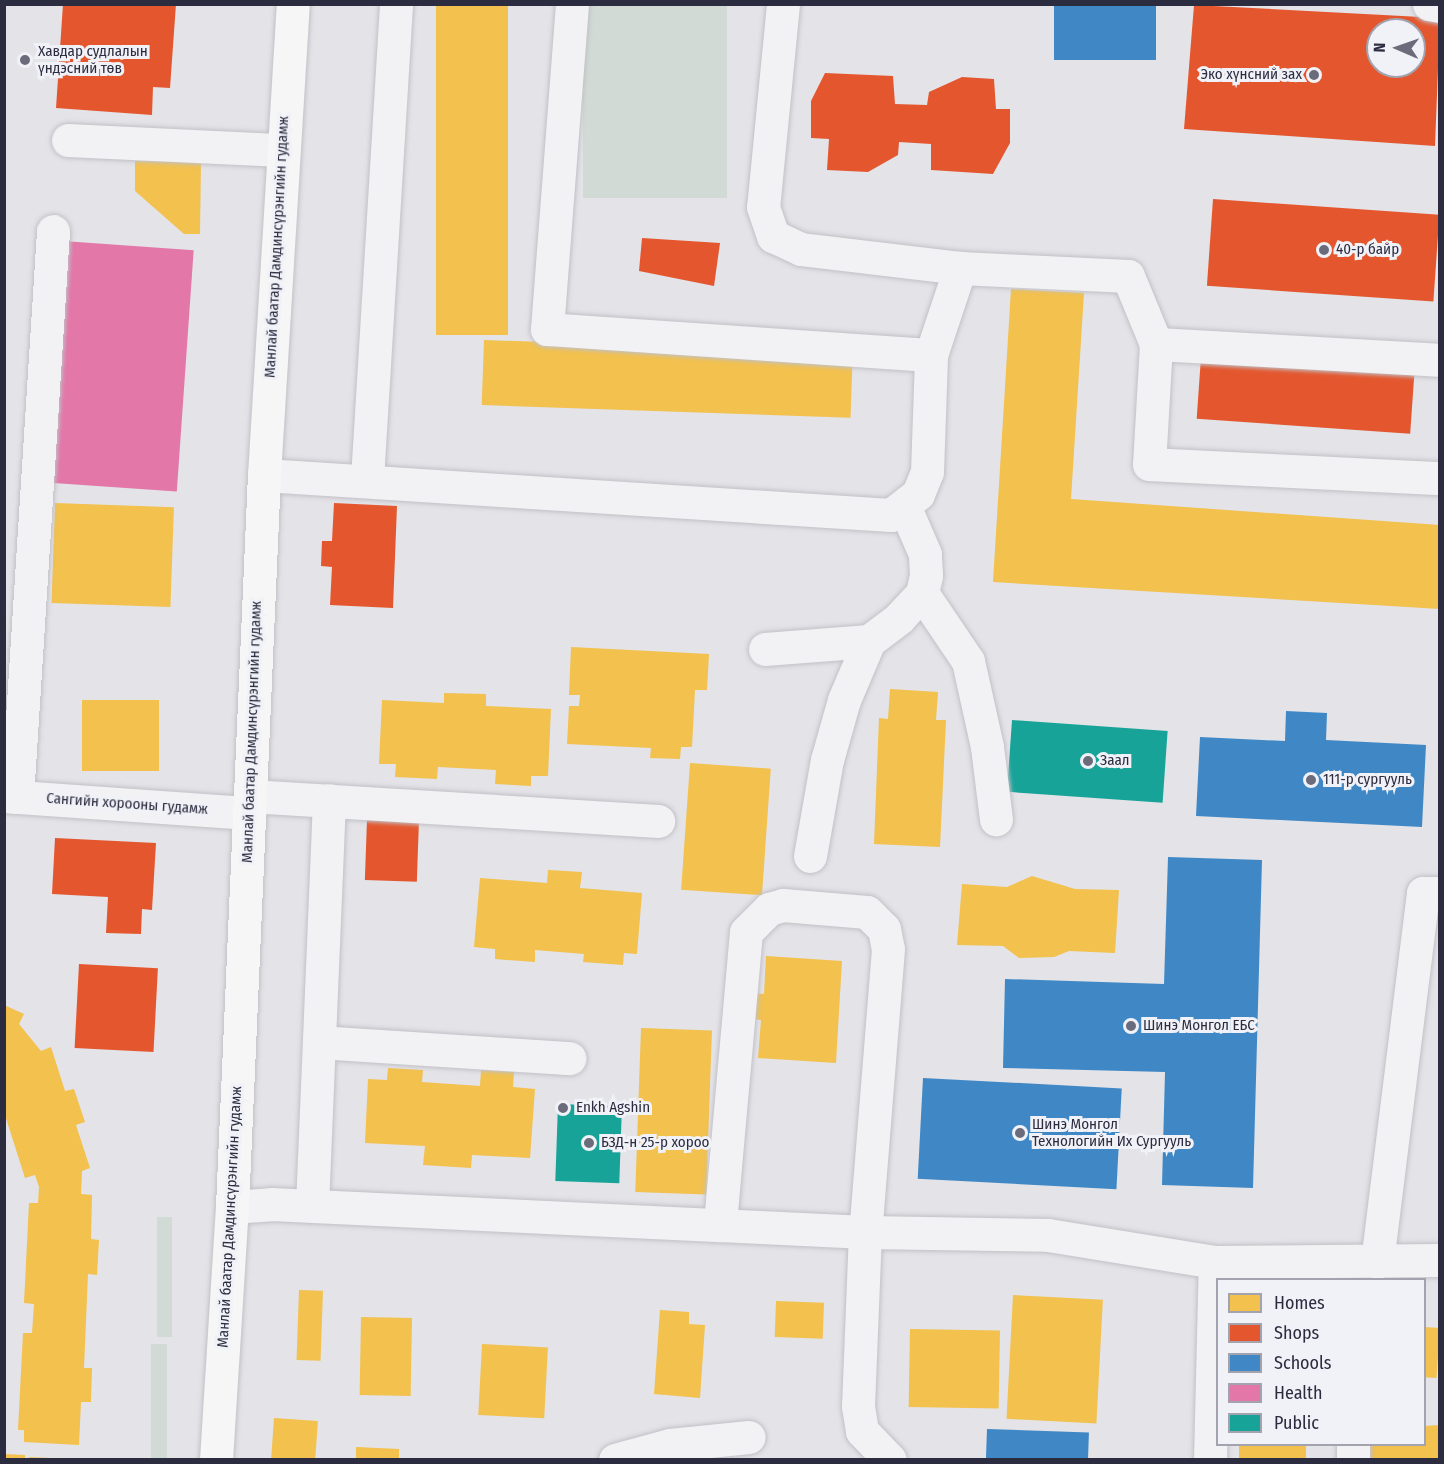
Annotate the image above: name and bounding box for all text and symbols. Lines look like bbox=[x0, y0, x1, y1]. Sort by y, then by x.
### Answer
north arrow bbox=[1366, 18, 1426, 78]
place label: Хавдар судлалын үндэсний төв bbox=[38, 42, 148, 77]
text: N bbox=[1370, 42, 1389, 53]
marker: Хавдар судлалын үндэсний төв bbox=[16, 51, 34, 69]
place label: Эко хүнсний зах bbox=[1201, 66, 1302, 84]
marker: Эко хүнсний зах bbox=[1307, 68, 1321, 82]
street label: Манлай баатар Дамдинсүрэнгийн гудамж bbox=[261, 116, 293, 378]
place label: 40-р байр bbox=[1336, 241, 1399, 259]
marker: 40-р байр bbox=[1317, 243, 1331, 257]
street label: Манлай баатар Дамдинсүрэнгийн гудамж bbox=[238, 601, 266, 863]
place label: Заал bbox=[1100, 752, 1129, 770]
marker: Заал bbox=[1081, 754, 1095, 768]
place label: 111-р сургууль bbox=[1323, 771, 1412, 789]
marker: 111-р сургууль bbox=[1304, 773, 1318, 787]
street label: Сангийн хорооны гудамж bbox=[46, 789, 208, 819]
place label: Шинэ Монгол ЕБС bbox=[1143, 1017, 1255, 1035]
marker: Шинэ Монгол ЕБС bbox=[1124, 1019, 1138, 1033]
street label: Манлай баатар Дамдинсүрэнгийн гудамж bbox=[214, 1086, 246, 1348]
marker: Enkh Agshin bbox=[554, 1099, 572, 1117]
place label: Enkh Agshin bbox=[576, 1099, 650, 1117]
place label: Шинэ Монгол Технологийн Их Сургууль bbox=[1032, 1115, 1191, 1150]
marker: Шинэ Монгол Технологийн Их Сургууль bbox=[1013, 1126, 1027, 1140]
place label: БЗД-н 25-р хороо bbox=[601, 1134, 710, 1152]
marker: БЗД-н 25-р хороо bbox=[582, 1136, 596, 1150]
legend bbox=[1216, 1278, 1426, 1446]
text: Homes bbox=[1274, 1292, 1325, 1314]
text: Shops bbox=[1274, 1322, 1319, 1344]
text: Schools bbox=[1274, 1352, 1332, 1374]
text: Health bbox=[1274, 1382, 1322, 1404]
text: Public bbox=[1274, 1412, 1319, 1434]

